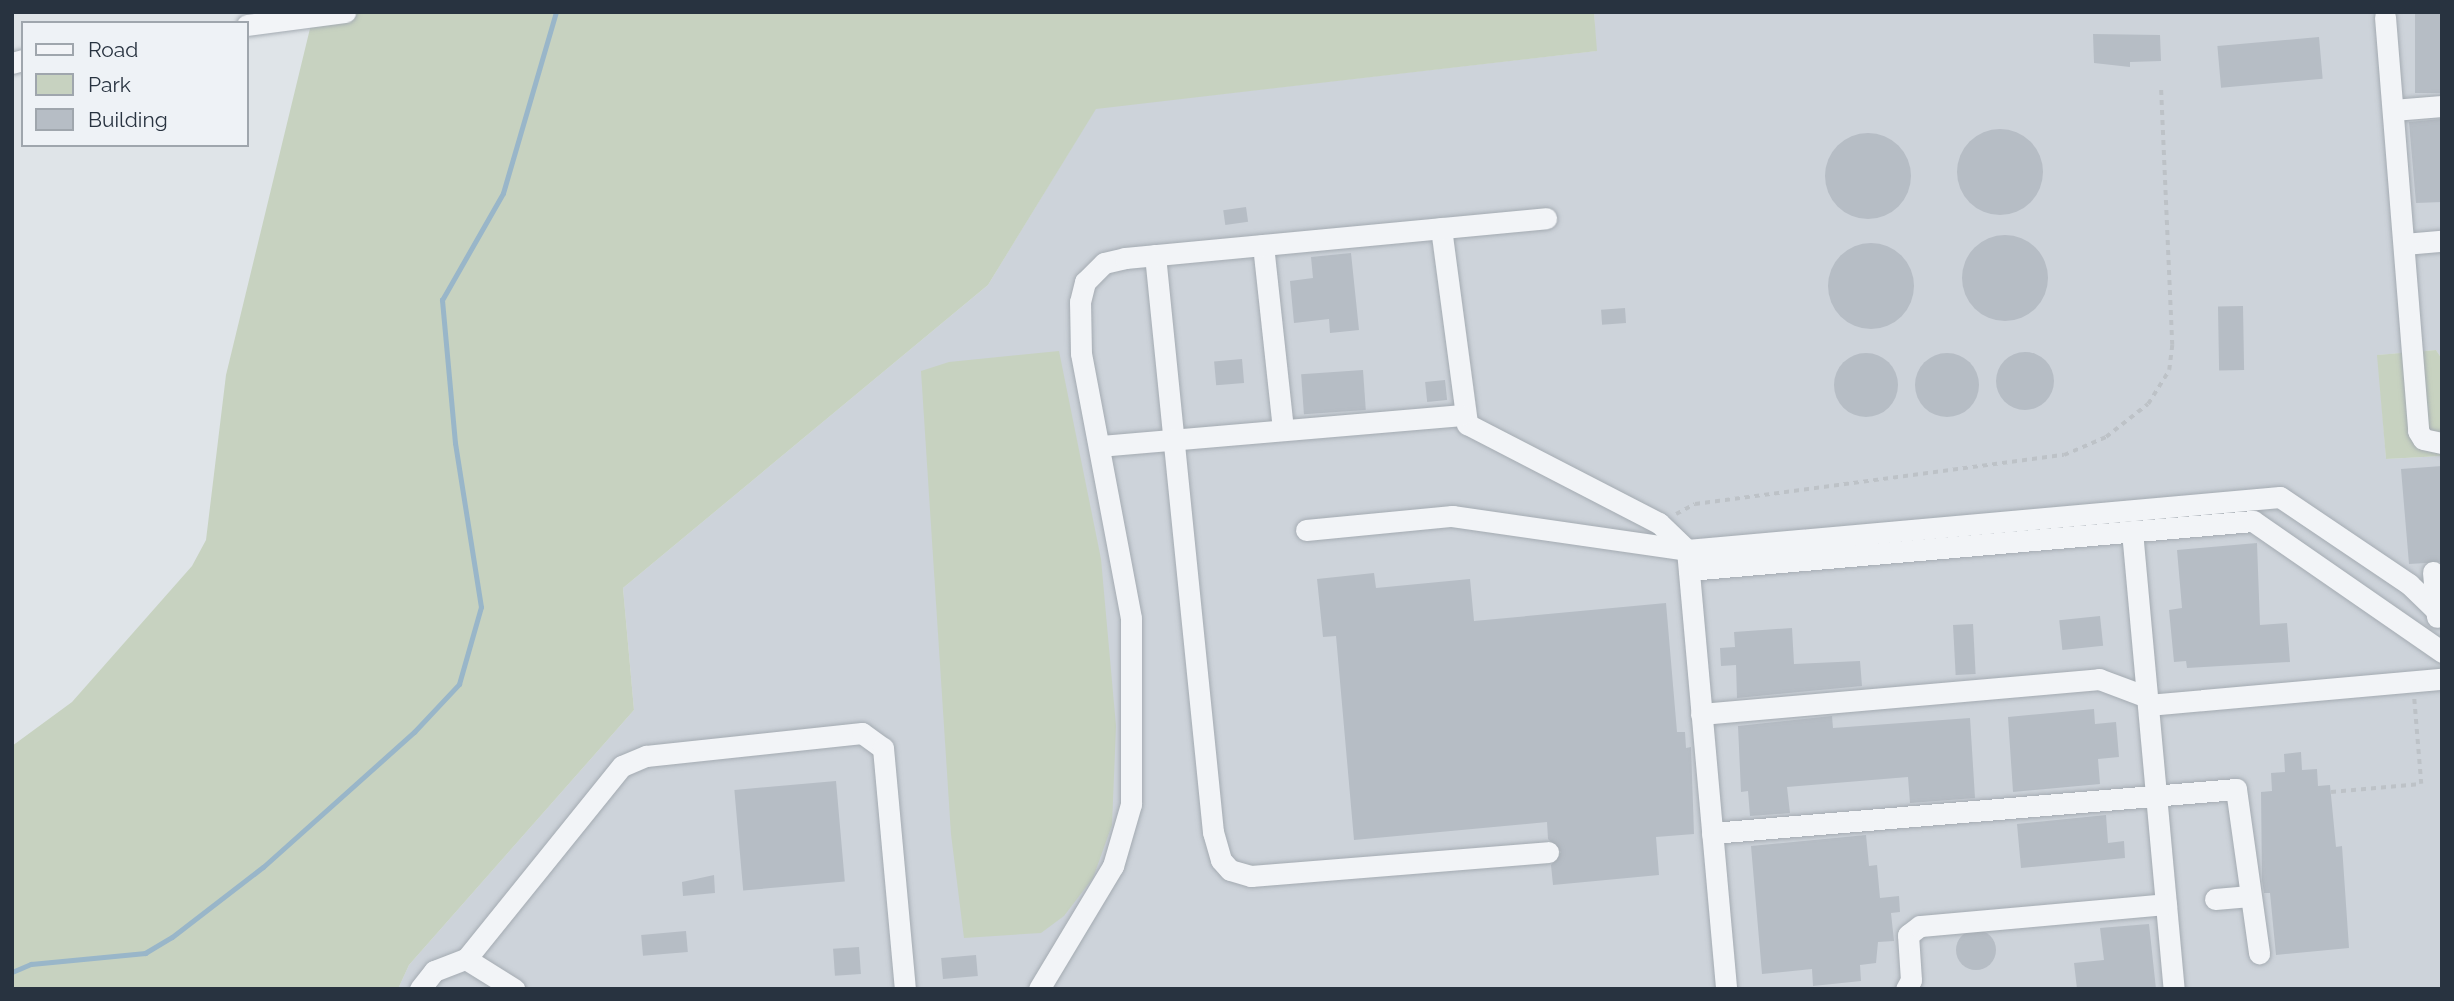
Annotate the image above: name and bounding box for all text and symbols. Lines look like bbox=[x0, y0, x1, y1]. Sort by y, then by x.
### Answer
legend bbox=[21, 21, 248, 147]
text: Road bbox=[88, 37, 138, 62]
text: Park bbox=[88, 72, 131, 97]
text: Building bbox=[88, 107, 168, 132]

